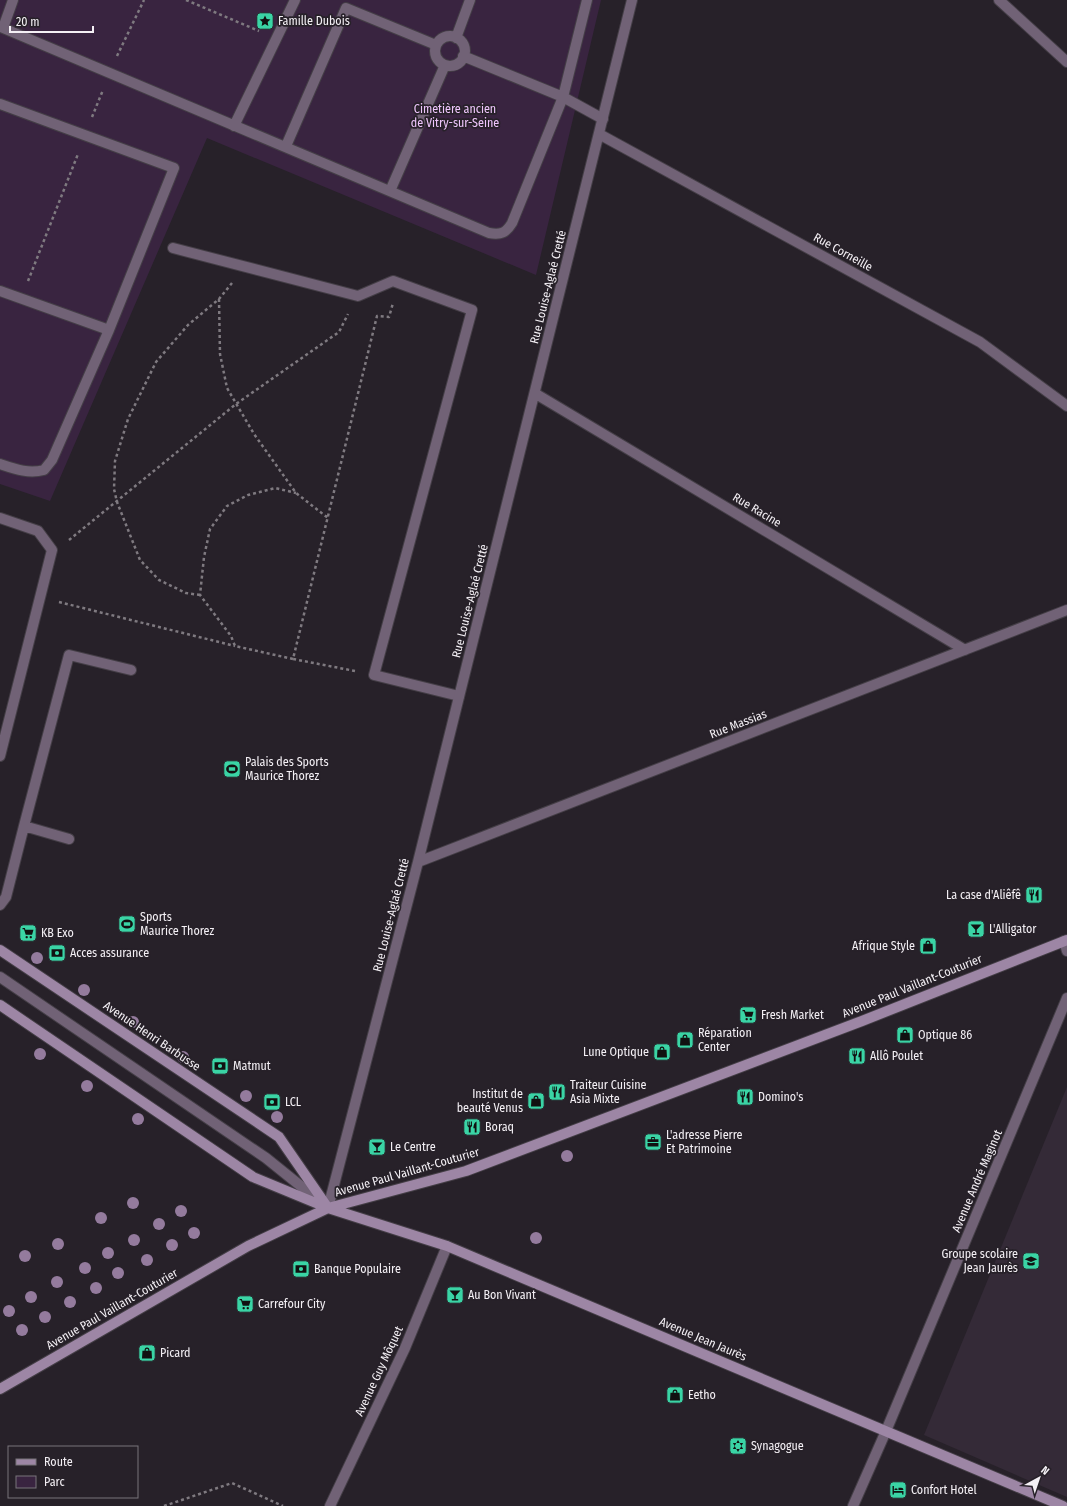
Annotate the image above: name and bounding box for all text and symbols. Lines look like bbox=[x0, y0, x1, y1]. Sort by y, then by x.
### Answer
scale bar bbox=[10, 8, 93, 34]
place icon: Famille Dubois bbox=[255, 11, 275, 31]
place label: Famille Dubois bbox=[278, 14, 350, 28]
text: 20 m bbox=[16, 15, 40, 29]
park label: Cimetière ancien de Vitry-sur-Seine bbox=[411, 102, 499, 130]
street label: Rue Louise-Aglaé Cretté bbox=[527, 229, 569, 345]
street label: Rue Corneille bbox=[811, 230, 875, 274]
street label: Rue Racine bbox=[730, 490, 784, 530]
street label: Rue Louise-Aglaé Cretté bbox=[449, 543, 491, 659]
street label: Rue Massias bbox=[707, 707, 769, 741]
place label: Palais des Sports Maurice Thorez bbox=[245, 755, 329, 783]
sports icon: Palais des Sports Maurice Thorez bbox=[222, 759, 242, 779]
street label: Rue Louise-Aglaé Cretté bbox=[370, 857, 412, 973]
restaurant icon: La case d'Aliêfê bbox=[1024, 885, 1044, 905]
place label: La case d'Aliêfê bbox=[946, 888, 1021, 902]
place label: Sports Maurice Thorez bbox=[140, 910, 214, 938]
sports icon: Sports Maurice Thorez bbox=[117, 914, 137, 934]
bar icon: L'Alligator bbox=[966, 919, 986, 939]
place label: L'Alligator bbox=[989, 922, 1037, 936]
supermarket icon: KB Exo bbox=[18, 923, 38, 943]
place label: KB Exo bbox=[41, 926, 74, 940]
shop icon: Afrique Style bbox=[918, 936, 938, 956]
place label: Afrique Style bbox=[852, 939, 915, 953]
bank icon: Acces assurance bbox=[47, 943, 67, 963]
place label: Acces assurance bbox=[70, 946, 149, 960]
street label: Avenue Paul Vaillant-Couturier bbox=[840, 951, 985, 1021]
street label: Avenue Henri Barbusse bbox=[101, 998, 203, 1074]
supermarket icon: Fresh Market bbox=[738, 1005, 758, 1025]
place label: Fresh Market bbox=[761, 1008, 824, 1022]
shop icon: Optique 86 bbox=[895, 1025, 915, 1045]
place label: Réparation Center bbox=[698, 1026, 752, 1054]
place label: Optique 86 bbox=[918, 1028, 972, 1042]
shop icon: Réparation Center bbox=[675, 1030, 695, 1050]
shop icon: Lune Optique bbox=[652, 1042, 672, 1062]
place label: Lune Optique bbox=[583, 1045, 649, 1059]
restaurant icon: Allô Poulet bbox=[847, 1046, 867, 1066]
place label: Allô Poulet bbox=[870, 1049, 923, 1063]
bank icon: Matmut bbox=[210, 1056, 230, 1076]
place label: Matmut bbox=[233, 1059, 271, 1073]
place label: Traiteur Cuisine Asia Mixte bbox=[570, 1078, 647, 1106]
restaurant icon: Traiteur Cuisine Asia Mixte bbox=[547, 1082, 567, 1102]
place label: Institut de beauté Venus bbox=[457, 1087, 523, 1115]
restaurant icon: Domino's bbox=[735, 1087, 755, 1107]
place label: Domino's bbox=[758, 1090, 803, 1104]
shop icon: Institut de beauté Venus bbox=[526, 1091, 546, 1111]
bank icon: LCL bbox=[262, 1092, 282, 1112]
place label: LCL bbox=[285, 1095, 302, 1109]
restaurant icon: Boraq bbox=[462, 1117, 482, 1137]
place label: Boraq bbox=[485, 1120, 514, 1134]
place label: L'adresse Pierre Et Patrimoine bbox=[666, 1128, 743, 1156]
street label: Avenue André Maginot bbox=[949, 1128, 1005, 1234]
office icon: L'adresse Pierre Et Patrimoine bbox=[643, 1132, 663, 1152]
bar icon: Le Centre bbox=[367, 1137, 387, 1157]
place label: Le Centre bbox=[390, 1140, 436, 1154]
street label: Avenue Paul Vaillant-Couturier bbox=[333, 1144, 482, 1199]
place label: Groupe scolaire Jean Jaurès bbox=[941, 1247, 1018, 1275]
school or university icon: Groupe scolaire Jean Jaurès bbox=[1021, 1251, 1041, 1271]
bank icon: Banque Populaire bbox=[291, 1259, 311, 1279]
place label: Banque Populaire bbox=[314, 1262, 401, 1276]
street label: Avenue Paul Vaillant-Couturier bbox=[44, 1265, 181, 1352]
bar icon: Au Bon Vivant bbox=[445, 1285, 465, 1305]
place label: Au Bon Vivant bbox=[468, 1288, 536, 1302]
supermarket icon: Carrefour City bbox=[235, 1294, 255, 1314]
place label: Carrefour City bbox=[258, 1297, 326, 1311]
street label: Avenue Jean Jaurès bbox=[657, 1314, 749, 1364]
street label: Avenue Guy Môquet bbox=[352, 1324, 406, 1418]
shop icon: Picard bbox=[137, 1343, 157, 1363]
place label: Picard bbox=[160, 1346, 190, 1360]
shop icon: Eetho bbox=[665, 1385, 685, 1405]
place label: Eetho bbox=[688, 1388, 716, 1402]
synagogue icon: Synagogue bbox=[728, 1436, 748, 1456]
place label: Synagogue bbox=[751, 1439, 804, 1453]
legend bbox=[8, 1446, 138, 1498]
text: Route bbox=[44, 1455, 73, 1469]
north arrow bbox=[1019, 1458, 1059, 1498]
text: N bbox=[1038, 1464, 1052, 1478]
text: Parc bbox=[44, 1475, 65, 1489]
hotel icon: Confort Hotel bbox=[888, 1480, 908, 1500]
place label: Confort Hotel bbox=[911, 1483, 977, 1497]

